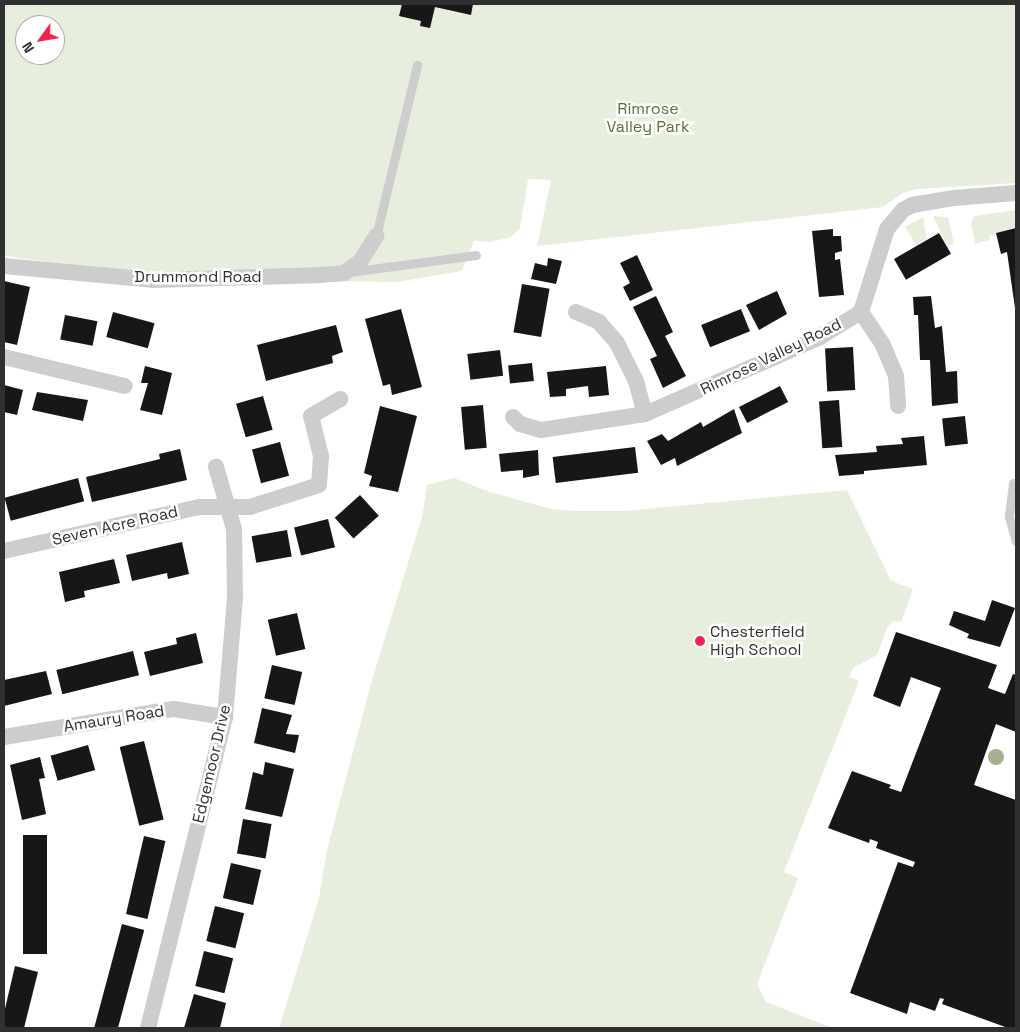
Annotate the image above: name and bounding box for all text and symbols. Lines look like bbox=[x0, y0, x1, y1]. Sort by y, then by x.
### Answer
north arrow bbox=[15, 15, 65, 65]
text: N bbox=[18, 39, 38, 56]
park label: Rimrose Valley Park bbox=[606, 99, 690, 137]
street label: Drummond Road bbox=[134, 267, 262, 287]
street label: Rimrose Valley Road bbox=[697, 315, 845, 399]
street label: Seven Acre Road bbox=[50, 502, 180, 550]
place label: Chesterfield High School bbox=[710, 622, 805, 660]
marker: Chesterfield High School bbox=[694, 635, 706, 647]
street label: Amaury Road bbox=[62, 702, 166, 736]
street label: Edgemoor Drive bbox=[189, 703, 235, 825]

